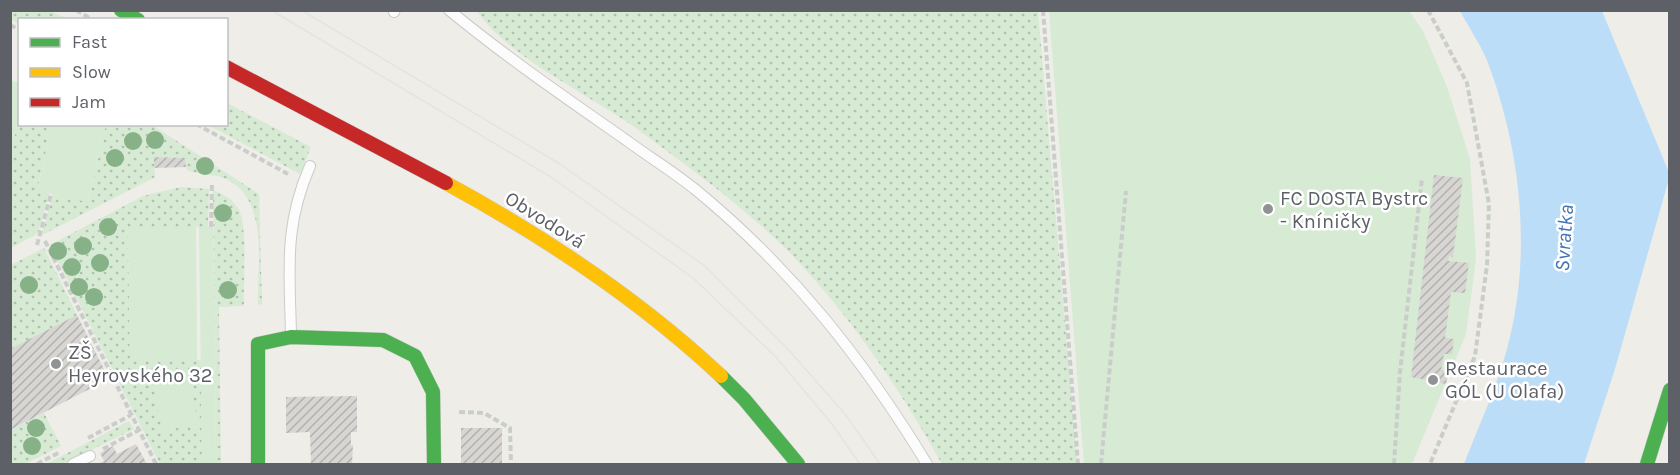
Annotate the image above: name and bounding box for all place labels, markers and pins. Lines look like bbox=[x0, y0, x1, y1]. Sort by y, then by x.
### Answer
place label: FC DOSTA Bystrc - Kníničky bbox=[1280, 187, 1428, 233]
marker: FC DOSTA Bystrc - Kníničky bbox=[1261, 202, 1275, 216]
place label: ZŠ Heyrovského 32 bbox=[68, 340, 212, 387]
marker: ZŠ Heyrovského 32 bbox=[49, 357, 63, 371]
place label: Restaurace GÓL (U Olafa) bbox=[1445, 357, 1564, 403]
marker: Restaurace GÓL (U Olafa) bbox=[1426, 373, 1440, 387]

